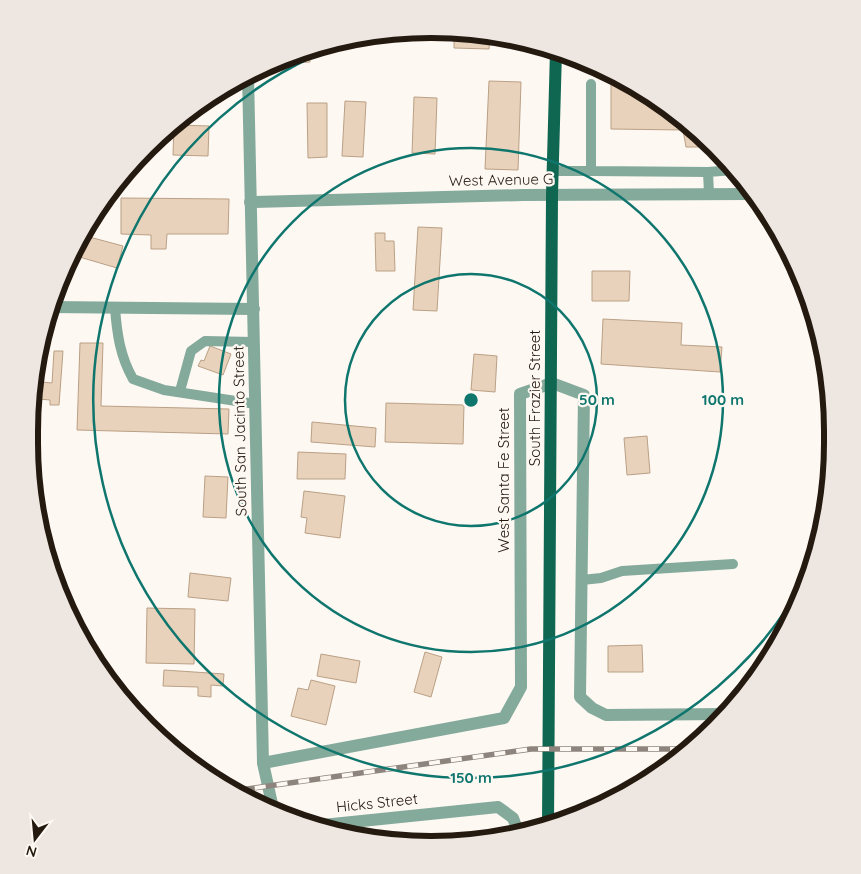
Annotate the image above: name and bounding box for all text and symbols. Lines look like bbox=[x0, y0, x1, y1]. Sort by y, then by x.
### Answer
street label: West Avenue G bbox=[448, 169, 554, 190]
street label: South Frazier Street bbox=[525, 330, 544, 466]
street label: South San Jacinto Street bbox=[229, 346, 250, 516]
text: 50 m bbox=[579, 390, 615, 409]
text: 100 m bbox=[702, 390, 744, 409]
centre of rings bbox=[462, 391, 480, 409]
street label: West Santa Fe Street bbox=[494, 407, 513, 553]
text: 150 m bbox=[450, 768, 492, 787]
street label: Hicks Street bbox=[335, 789, 419, 816]
north arrow bbox=[10, 814, 60, 864]
text: N bbox=[24, 841, 39, 862]

